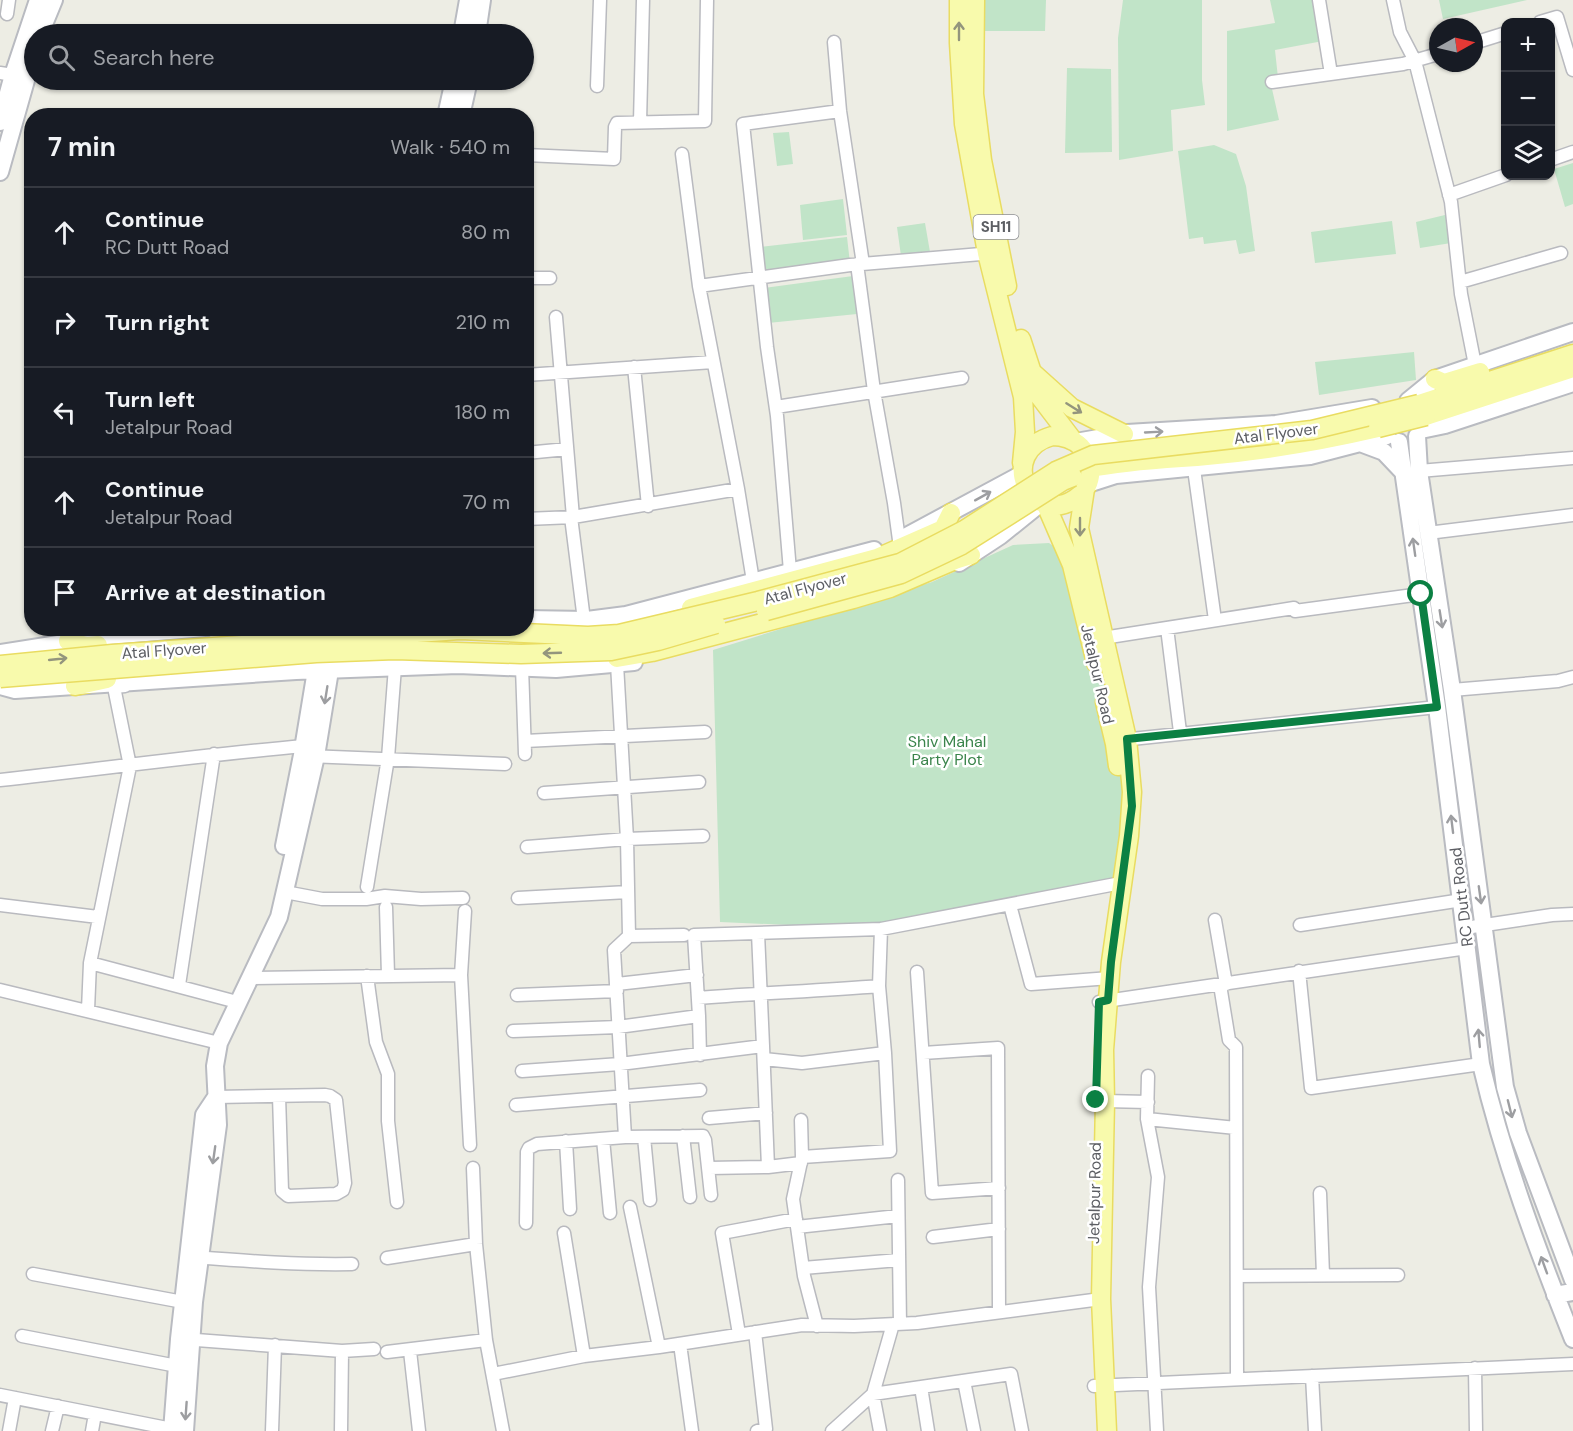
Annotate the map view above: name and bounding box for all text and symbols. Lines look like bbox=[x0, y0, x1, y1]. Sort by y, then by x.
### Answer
north arrow bbox=[1429, 18, 1483, 72]
map controls bbox=[1501, 18, 1555, 180]
button: + bbox=[1501, 18, 1555, 72]
one-way arrow bbox=[953, 22, 965, 42]
search box bbox=[24, 24, 534, 90]
icon: search bbox=[45, 41, 78, 74]
text: Search here bbox=[93, 43, 214, 72]
button: − bbox=[1501, 72, 1555, 126]
button: layers bbox=[1501, 126, 1555, 180]
text: 7 min bbox=[48, 130, 116, 164]
text: Walk · 540 m bbox=[390, 134, 510, 160]
text: Continue bbox=[105, 205, 204, 234]
road number: SH11 bbox=[974, 215, 1018, 239]
icon: ahead bbox=[48, 216, 81, 249]
text: 80 m bbox=[461, 219, 510, 245]
text: RC Dutt Road bbox=[105, 234, 229, 260]
icon: right bbox=[48, 306, 81, 339]
text: Turn right bbox=[105, 308, 210, 337]
text: 210 m bbox=[455, 309, 510, 335]
text: Turn left bbox=[105, 385, 195, 414]
icon: left bbox=[48, 396, 81, 429]
text: 180 m bbox=[455, 399, 510, 425]
one-way arrow bbox=[1065, 403, 1082, 415]
text: Jetalpur Road bbox=[105, 414, 232, 440]
street label: Atal Flyover bbox=[1233, 418, 1320, 449]
one-way arrow bbox=[1144, 426, 1164, 437]
text: Continue bbox=[105, 475, 204, 504]
icon: ahead bbox=[48, 486, 81, 519]
text: 70 m bbox=[463, 489, 510, 515]
one-way arrow bbox=[974, 490, 991, 502]
text: Jetalpur Road bbox=[105, 504, 232, 530]
one-way arrow bbox=[1074, 517, 1086, 537]
one-way arrow bbox=[1409, 538, 1420, 558]
street label: Atal Flyover bbox=[761, 567, 849, 610]
icon: arrive bbox=[48, 576, 81, 609]
text: Arrive at destination bbox=[105, 578, 326, 607]
route start bbox=[1407, 580, 1433, 606]
one-way arrow bbox=[1436, 608, 1447, 628]
street label: Jetalpur Road bbox=[1076, 622, 1119, 726]
street label: Atal Flyover bbox=[121, 637, 207, 664]
one-way arrow bbox=[542, 647, 562, 659]
one-way arrow bbox=[48, 653, 68, 664]
one-way arrow bbox=[320, 684, 331, 704]
park label: Shiv Mahal Party Plot bbox=[908, 731, 986, 770]
one-way arrow bbox=[1446, 814, 1457, 834]
street label: RC Dutt Road bbox=[1445, 846, 1478, 948]
one-way arrow bbox=[1474, 885, 1485, 904]
one-way arrow bbox=[1473, 1029, 1484, 1048]
route end bbox=[1082, 1086, 1108, 1112]
one-way arrow bbox=[1505, 1099, 1517, 1118]
street label: Jetalpur Road bbox=[1083, 1142, 1106, 1244]
one-way arrow bbox=[209, 1145, 220, 1165]
one-way arrow bbox=[1538, 1256, 1549, 1275]
one-way arrow bbox=[181, 1401, 192, 1421]

